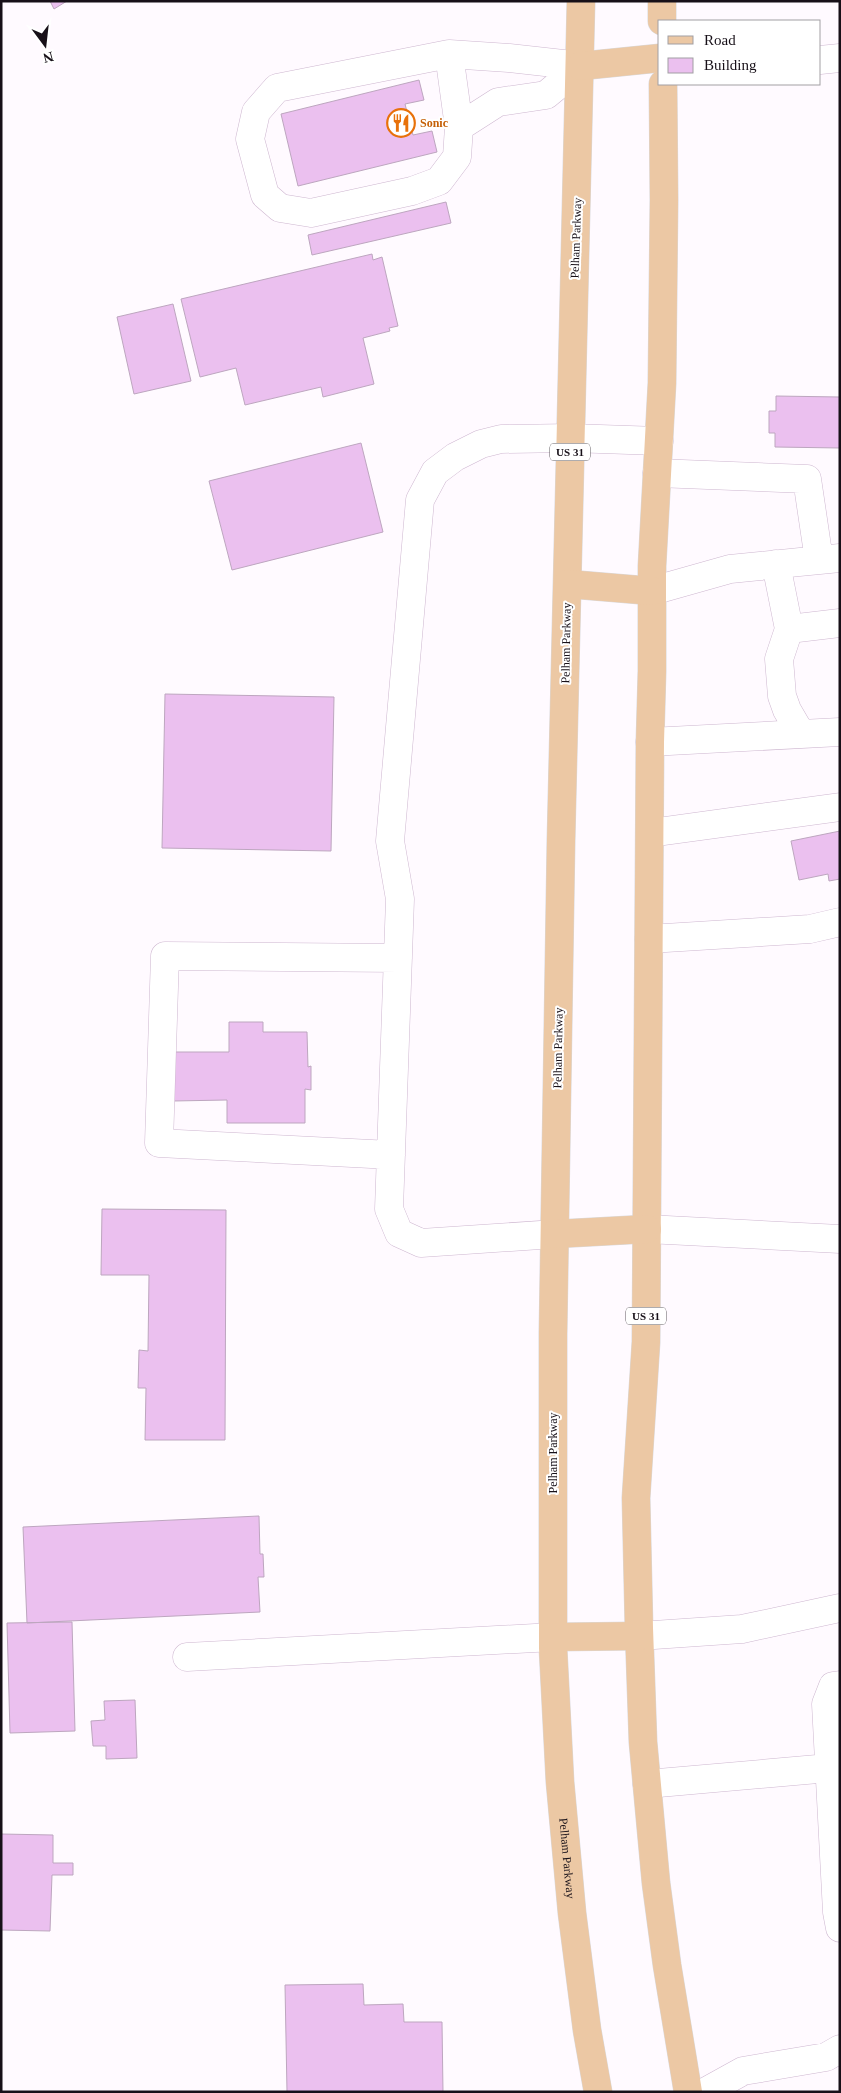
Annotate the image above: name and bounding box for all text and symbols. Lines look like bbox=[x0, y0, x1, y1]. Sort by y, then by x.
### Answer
north arrow bbox=[20, 20, 70, 70]
legend bbox=[658, 20, 821, 85]
text: Road bbox=[704, 32, 736, 48]
text: N bbox=[41, 49, 55, 66]
text: Building bbox=[704, 57, 757, 73]
restaurant icon: Sonic bbox=[386, 108, 416, 138]
place label: Sonic bbox=[420, 116, 449, 130]
street label: Pelham Parkway bbox=[568, 197, 584, 279]
road number: US 31 bbox=[550, 444, 590, 461]
street label: Pelham Parkway bbox=[558, 602, 574, 684]
street label: Pelham Parkway bbox=[550, 1007, 566, 1089]
road number: US 31 bbox=[626, 1308, 666, 1324]
street label: Pelham Parkway bbox=[546, 1413, 560, 1493]
street label: Pelham Parkway bbox=[556, 1817, 578, 1899]

